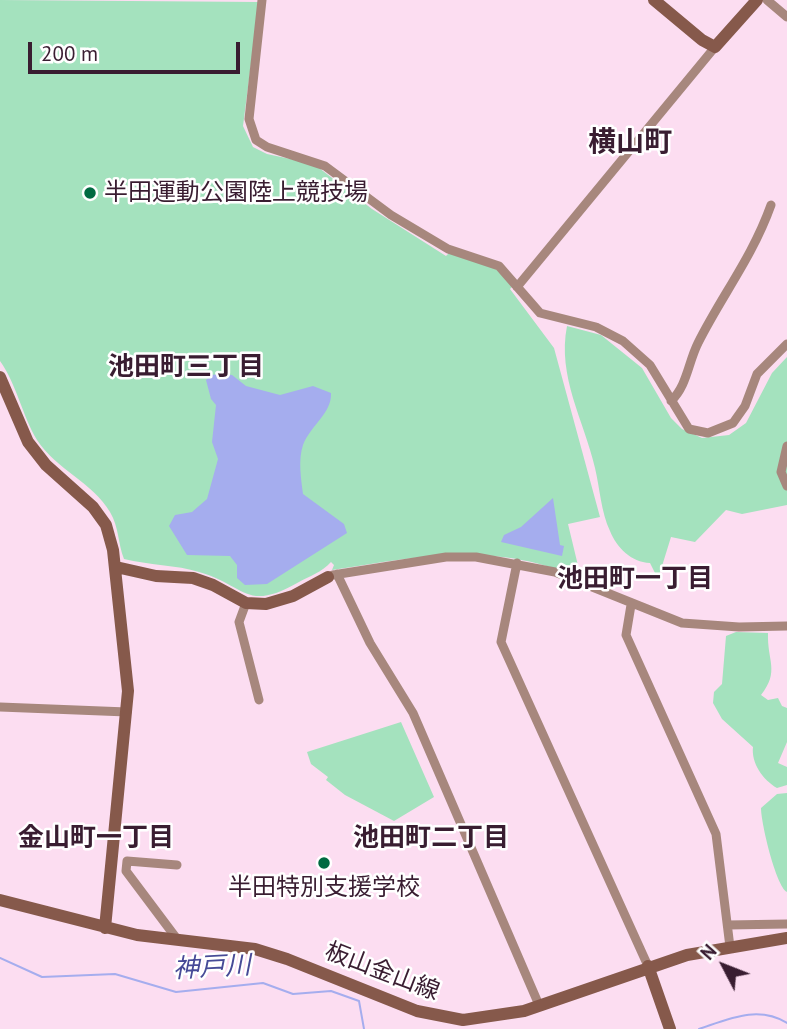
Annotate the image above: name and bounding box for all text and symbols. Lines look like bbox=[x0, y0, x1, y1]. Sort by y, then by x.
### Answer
scale bar bbox=[32, 28, 243, 72]
text: 200 m bbox=[41, 40, 98, 67]
district label: 横山町 bbox=[588, 126, 672, 160]
place label: 半田運動公園陸上競技場 bbox=[104, 179, 368, 207]
marker: 半田運動公園陸上競技場 bbox=[82, 185, 98, 201]
district label: 池田町三丁目 bbox=[108, 352, 264, 384]
district label: 池田町一丁目 bbox=[557, 564, 713, 596]
district label: 金山町一丁目 bbox=[18, 823, 174, 855]
district label: 池田町二丁目 bbox=[353, 823, 509, 855]
marker: 半田特別支援学校 bbox=[316, 855, 332, 871]
place label: 半田特別支援学校 bbox=[228, 874, 420, 902]
north arrow bbox=[689, 931, 759, 1001]
street label: 板山金山線 bbox=[321, 937, 443, 1007]
text: N bbox=[695, 939, 721, 965]
water label: 神戸川 bbox=[172, 950, 252, 986]

